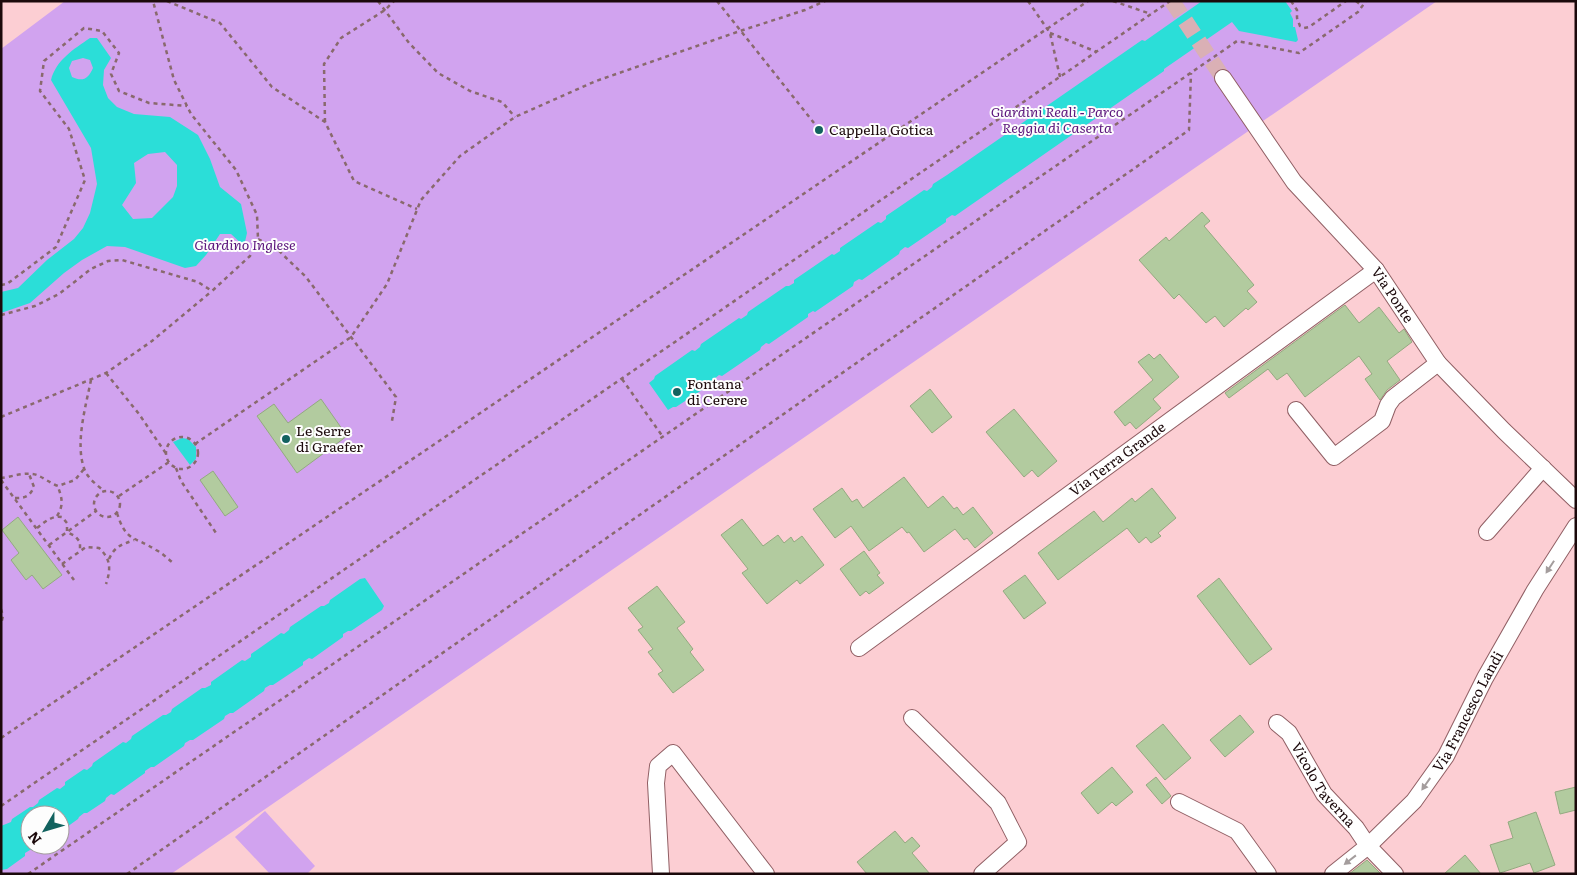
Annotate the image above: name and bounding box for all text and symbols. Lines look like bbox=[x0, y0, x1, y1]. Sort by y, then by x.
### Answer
park label: Giardini Reali - Parco Reggia di Caserta bbox=[991, 101, 1123, 137]
place label: Cappella Gotica bbox=[829, 119, 934, 139]
marker: Cappella Gotica bbox=[813, 124, 825, 136]
park label: Giardino Inglese bbox=[194, 234, 296, 254]
street label: Via Ponte bbox=[1367, 262, 1419, 326]
place label: Fontana di Cerere bbox=[687, 373, 747, 409]
marker: Fontana di Cerere bbox=[671, 386, 683, 398]
street label: Via Terra Grande bbox=[1065, 416, 1169, 500]
place label: Le Serre di Graefer bbox=[296, 420, 363, 456]
marker: Le Serre di Graefer bbox=[280, 433, 292, 445]
one-way arrow bbox=[1545, 560, 1554, 574]
street label: Via Francesco Landi bbox=[1427, 647, 1507, 775]
street label: Vicolo Taverna bbox=[1287, 738, 1361, 831]
one-way arrow bbox=[1421, 777, 1431, 791]
north arrow bbox=[20, 805, 70, 855]
text: N bbox=[22, 828, 45, 849]
one-way arrow bbox=[1343, 855, 1357, 865]

